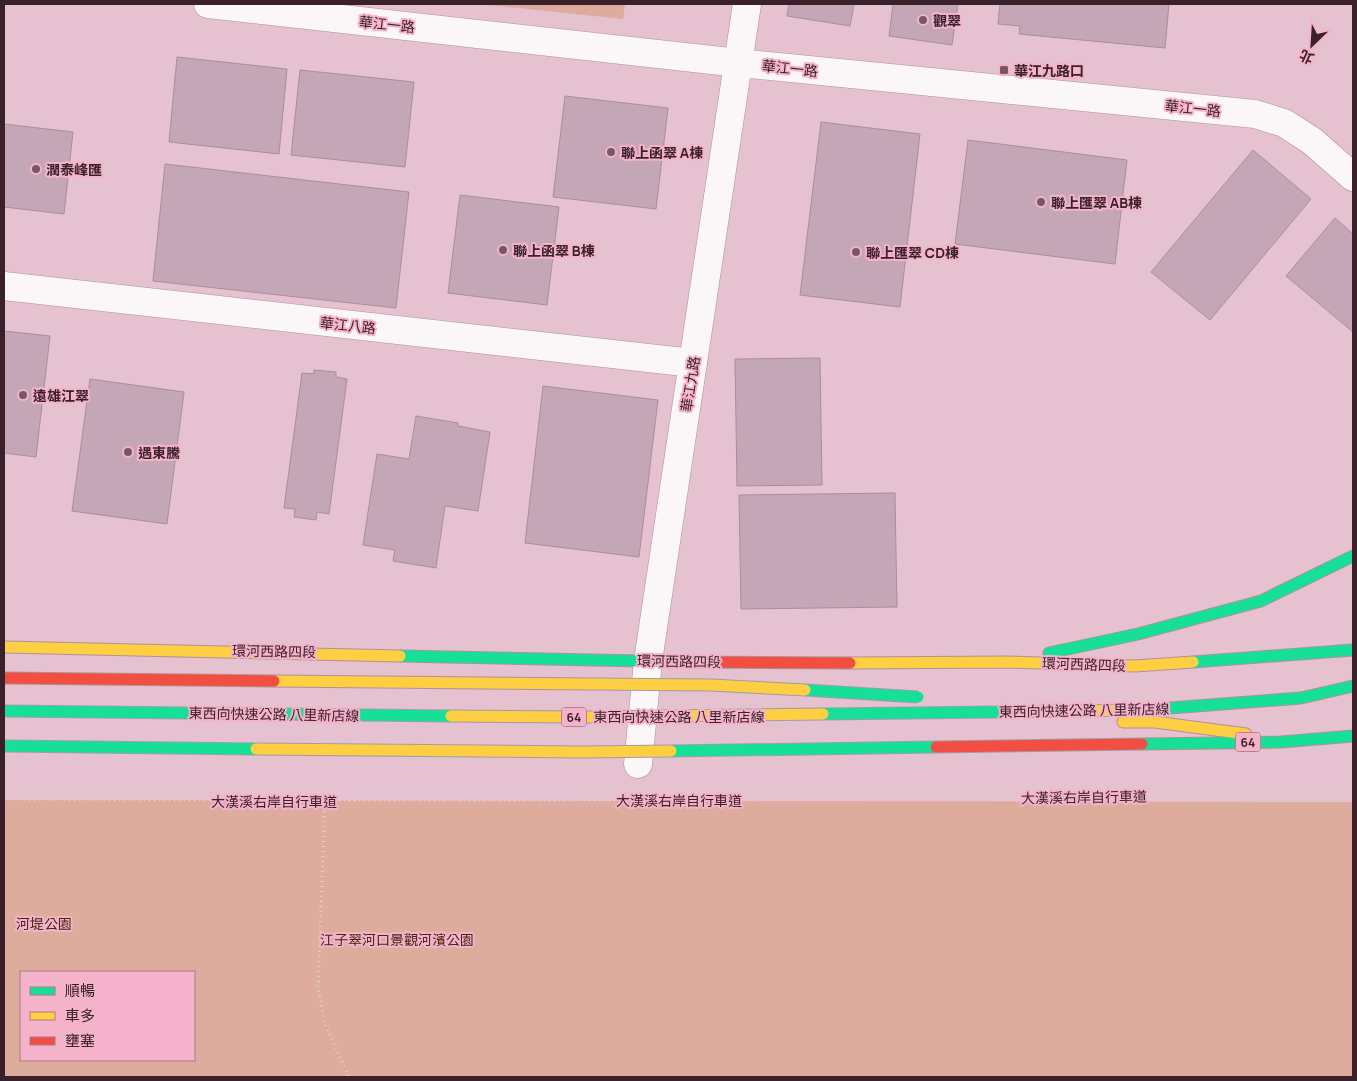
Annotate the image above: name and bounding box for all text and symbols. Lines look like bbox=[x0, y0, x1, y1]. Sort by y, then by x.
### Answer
place label: 觀翠 bbox=[933, 11, 961, 30]
street label: 華江一路 bbox=[358, 12, 416, 36]
marker: 觀翠 bbox=[917, 14, 929, 26]
north arrow bbox=[1287, 20, 1337, 70]
text: 北 bbox=[1296, 46, 1317, 69]
street label: 華江一路 bbox=[761, 56, 819, 80]
place label: 華江九路口 bbox=[1014, 61, 1084, 80]
marker: 華江九路口 bbox=[998, 64, 1010, 76]
street label: 華江一路 bbox=[1164, 96, 1222, 120]
place label: 聯上函翠 A棟 bbox=[621, 143, 703, 162]
marker: 聯上函翠 A棟 bbox=[605, 146, 617, 158]
place label: 潤泰峰匯 bbox=[46, 160, 102, 179]
marker: 潤泰峰匯 bbox=[30, 163, 42, 175]
place label: 聯上匯翠 AB棟 bbox=[1051, 193, 1142, 212]
marker: 聯上匯翠 AB棟 bbox=[1035, 196, 1047, 208]
place label: 聯上函翠 B棟 bbox=[513, 241, 595, 260]
place label: 聯上匯翠 CD棟 bbox=[866, 243, 959, 262]
marker: 聯上函翠 B棟 bbox=[497, 244, 509, 256]
marker: 聯上匯翠 CD棟 bbox=[850, 246, 862, 258]
street label: 華江八路 bbox=[319, 313, 377, 337]
street label: 華江九路 bbox=[676, 355, 704, 413]
place label: 遠雄江翠 bbox=[33, 386, 89, 405]
marker: 遠雄江翠 bbox=[17, 389, 29, 401]
place label: 遇東騰 bbox=[138, 443, 180, 462]
marker: 遇東騰 bbox=[122, 446, 134, 458]
street label: 環河西路四段 bbox=[232, 641, 316, 661]
street label: 環河西路四段 bbox=[637, 651, 721, 671]
street label: 環河西路四段 bbox=[1042, 653, 1126, 675]
street label: 東西向快速公路 八里新店線 bbox=[998, 699, 1170, 721]
street label: 東西向快速公路 八里新店線 bbox=[188, 703, 360, 725]
street label: 東西向快速公路 八里新店線 bbox=[594, 707, 764, 726]
road number: 64 bbox=[562, 708, 586, 726]
road number: 64 bbox=[1236, 732, 1260, 752]
street label: 大漢溪右岸自行車道 bbox=[1021, 786, 1147, 808]
street label: 大漢溪右岸自行車道 bbox=[616, 791, 742, 810]
street label: 大漢溪右岸自行車道 bbox=[211, 792, 337, 811]
park label: 河堤公園 bbox=[16, 914, 72, 933]
park label: 江子翠河口景觀河濱公園 bbox=[320, 930, 474, 949]
legend bbox=[20, 971, 195, 1061]
text: 順暢 bbox=[65, 980, 95, 1001]
text: 車多 bbox=[65, 1005, 95, 1026]
text: 壅塞 bbox=[65, 1030, 95, 1051]

